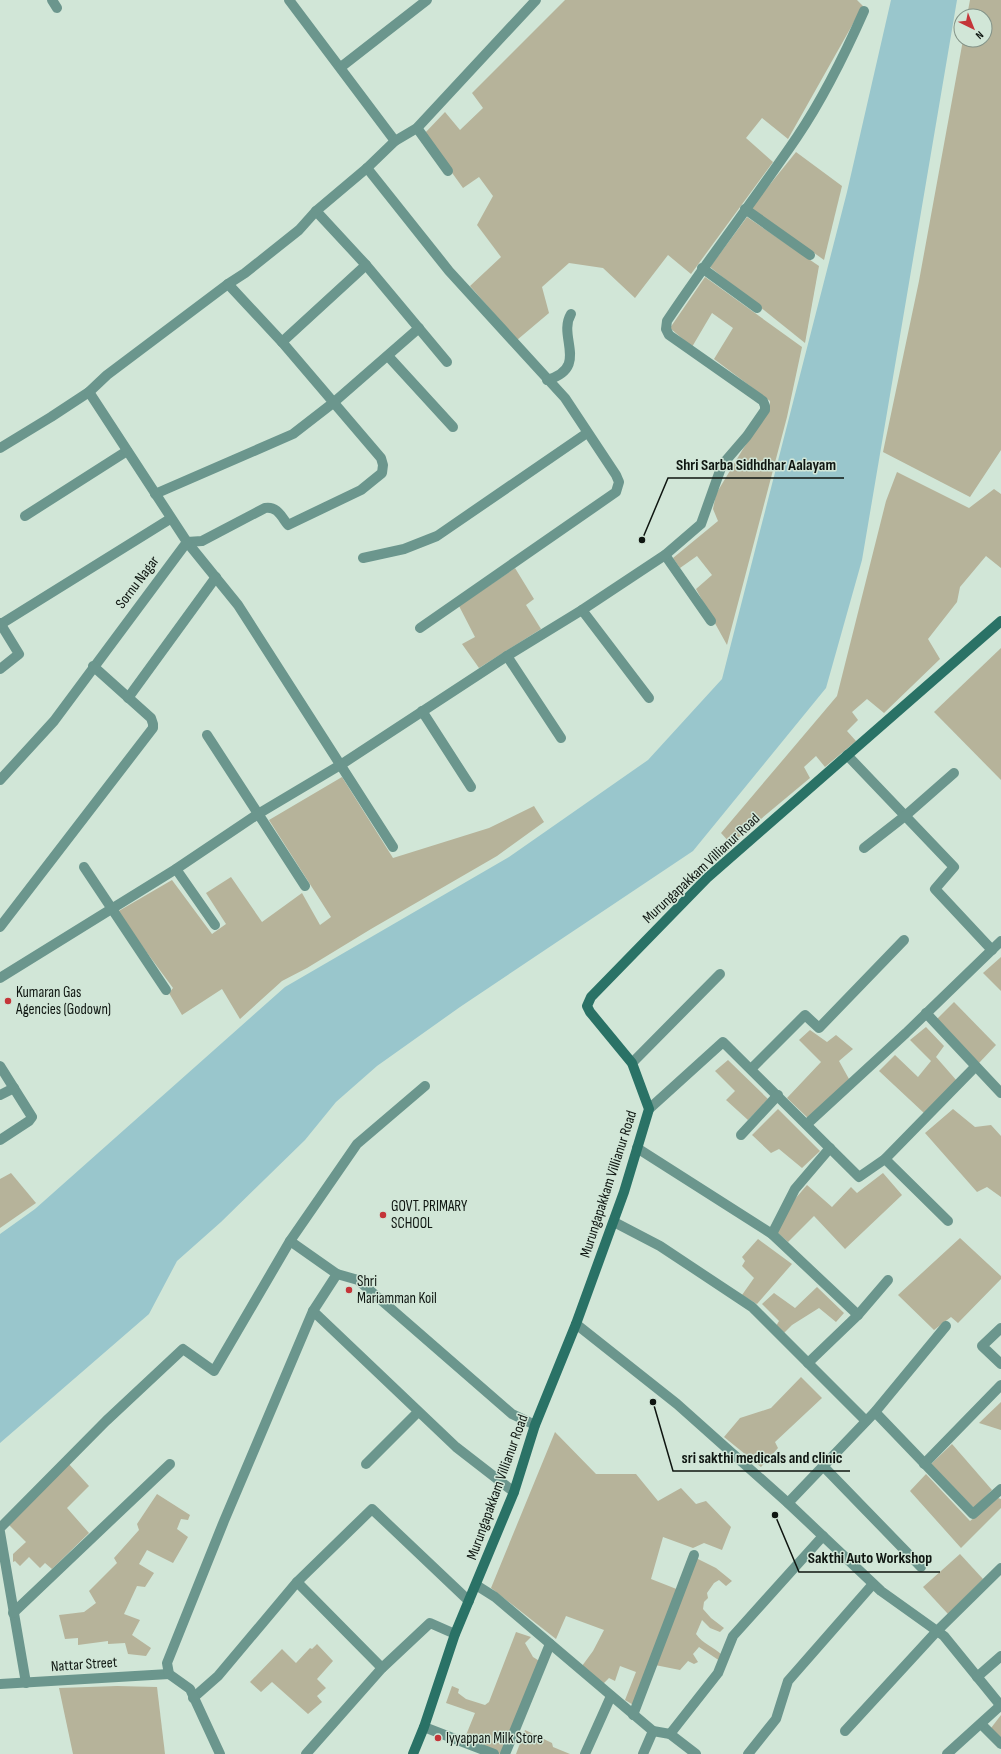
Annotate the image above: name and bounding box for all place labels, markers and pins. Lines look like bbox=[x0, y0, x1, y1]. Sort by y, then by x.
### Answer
callout: Shri Sarba Sidhdhar Aalayam bbox=[668, 450, 844, 478]
place label: Kumaran Gas Agencies (Godown) bbox=[15, 983, 111, 1019]
marker: Kumaran Gas Agencies (Godown) bbox=[3, 996, 13, 1006]
place label: GOVT. PRIMARY SCHOOL bbox=[391, 1197, 468, 1233]
marker: GOVT. PRIMARY SCHOOL bbox=[378, 1210, 388, 1220]
place label: Shri Mariamman Koil bbox=[357, 1272, 437, 1308]
marker: Shri Mariamman Koil bbox=[344, 1285, 354, 1295]
callout: sri sakthi medicals and clinic bbox=[673, 1443, 850, 1471]
callout: Sakthi Auto Workshop bbox=[799, 1544, 940, 1572]
place label: Iyyappan Milk Store bbox=[446, 1729, 543, 1748]
marker: Iyyappan Milk Store bbox=[433, 1733, 443, 1743]

